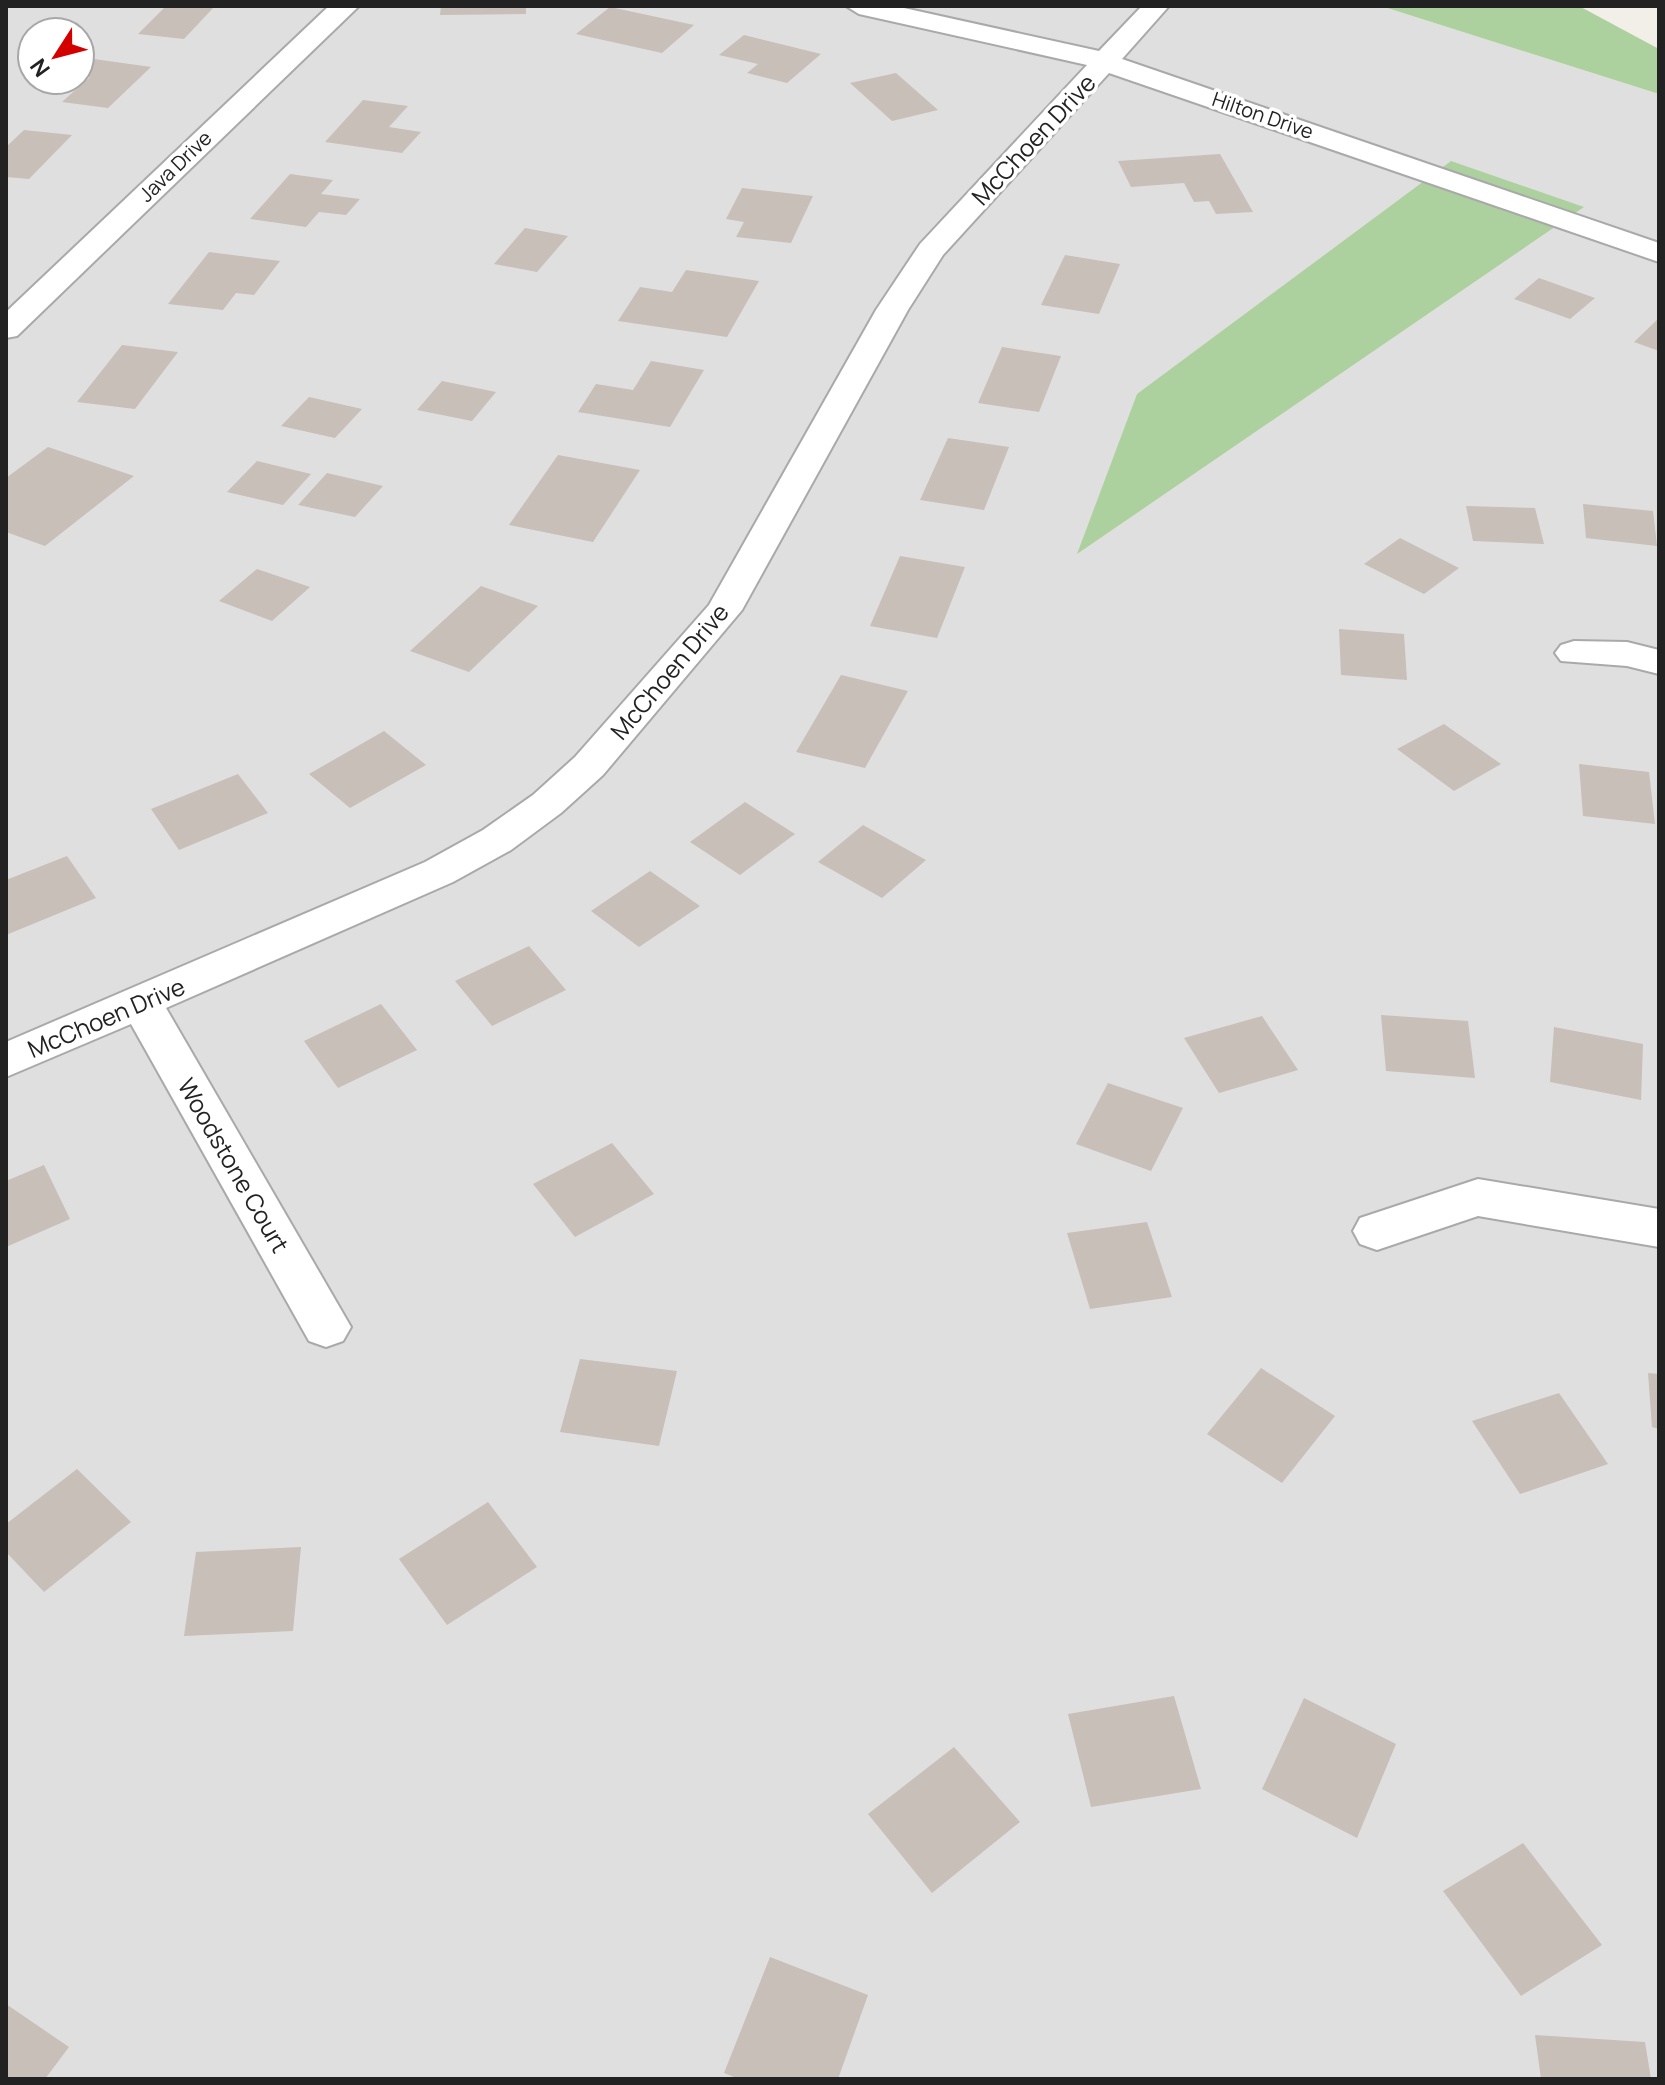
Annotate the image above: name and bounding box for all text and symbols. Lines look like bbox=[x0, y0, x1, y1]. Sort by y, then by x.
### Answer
north arrow bbox=[16, 16, 96, 96]
text: N bbox=[23, 53, 57, 83]
street label: McChoen Drive bbox=[964, 66, 1102, 212]
street label: Hilton Drive bbox=[1209, 85, 1317, 145]
street label: Java Drive bbox=[133, 125, 217, 207]
street label: McChoen Drive bbox=[602, 596, 736, 746]
street label: McChoen Drive bbox=[22, 969, 190, 1065]
street label: Woodstone Court bbox=[171, 1072, 297, 1258]

